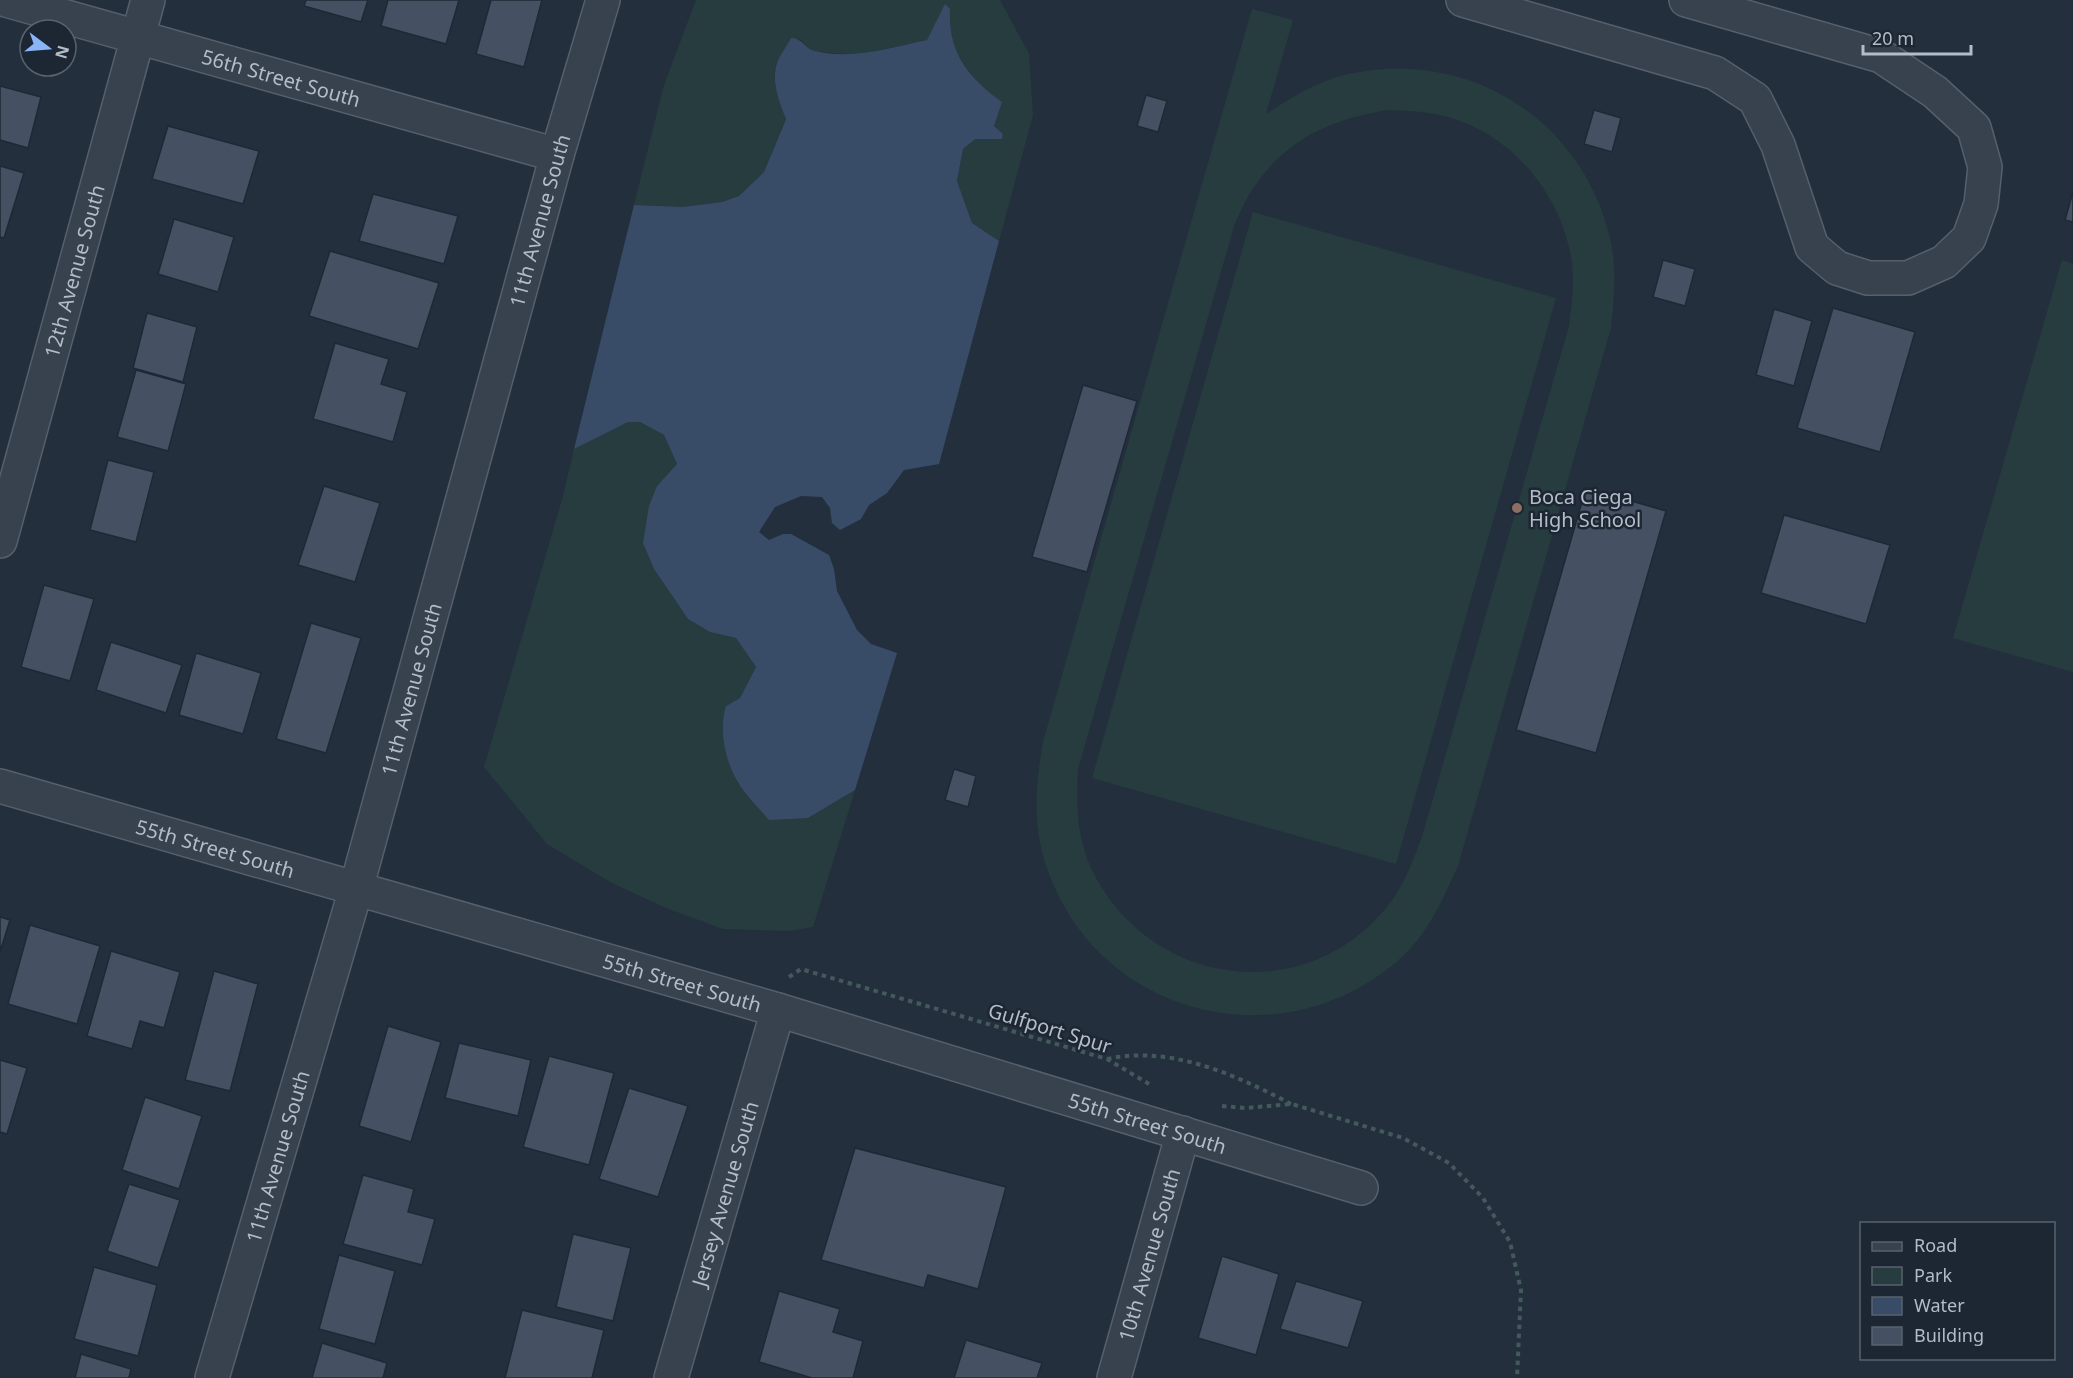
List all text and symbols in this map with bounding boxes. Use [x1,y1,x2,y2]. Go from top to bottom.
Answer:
north arrow [18,18,78,78]
scale bar [1863,18,1971,56]
text: 20 m [1872,26,1914,50]
street label: 56th Street South [199,42,364,113]
text: N [50,43,75,61]
street label: 11th Avenue South [503,131,576,310]
street label: 12th Avenue South [37,181,110,360]
place label: Boca Ciega High School [1529,483,1641,533]
marker: Boca Ciega High School [1510,501,1524,515]
street label: 11th Avenue South [374,600,447,779]
street label: 55th Street South [133,812,298,884]
street label: 55th Street South [600,947,765,1018]
street label: Gulfport Spur [985,996,1115,1060]
street label: 11th Avenue South [239,1067,315,1246]
street label: 55th Street South [1065,1086,1230,1160]
street label: Jersey Avenue South [684,1098,764,1291]
street label: 10th Avenue South [1112,1165,1186,1344]
legend [1860,1222,2055,1360]
text: Road [1914,1233,1957,1257]
text: Park [1914,1263,1952,1287]
text: Water [1914,1293,1965,1317]
text: Building [1914,1323,1984,1347]

